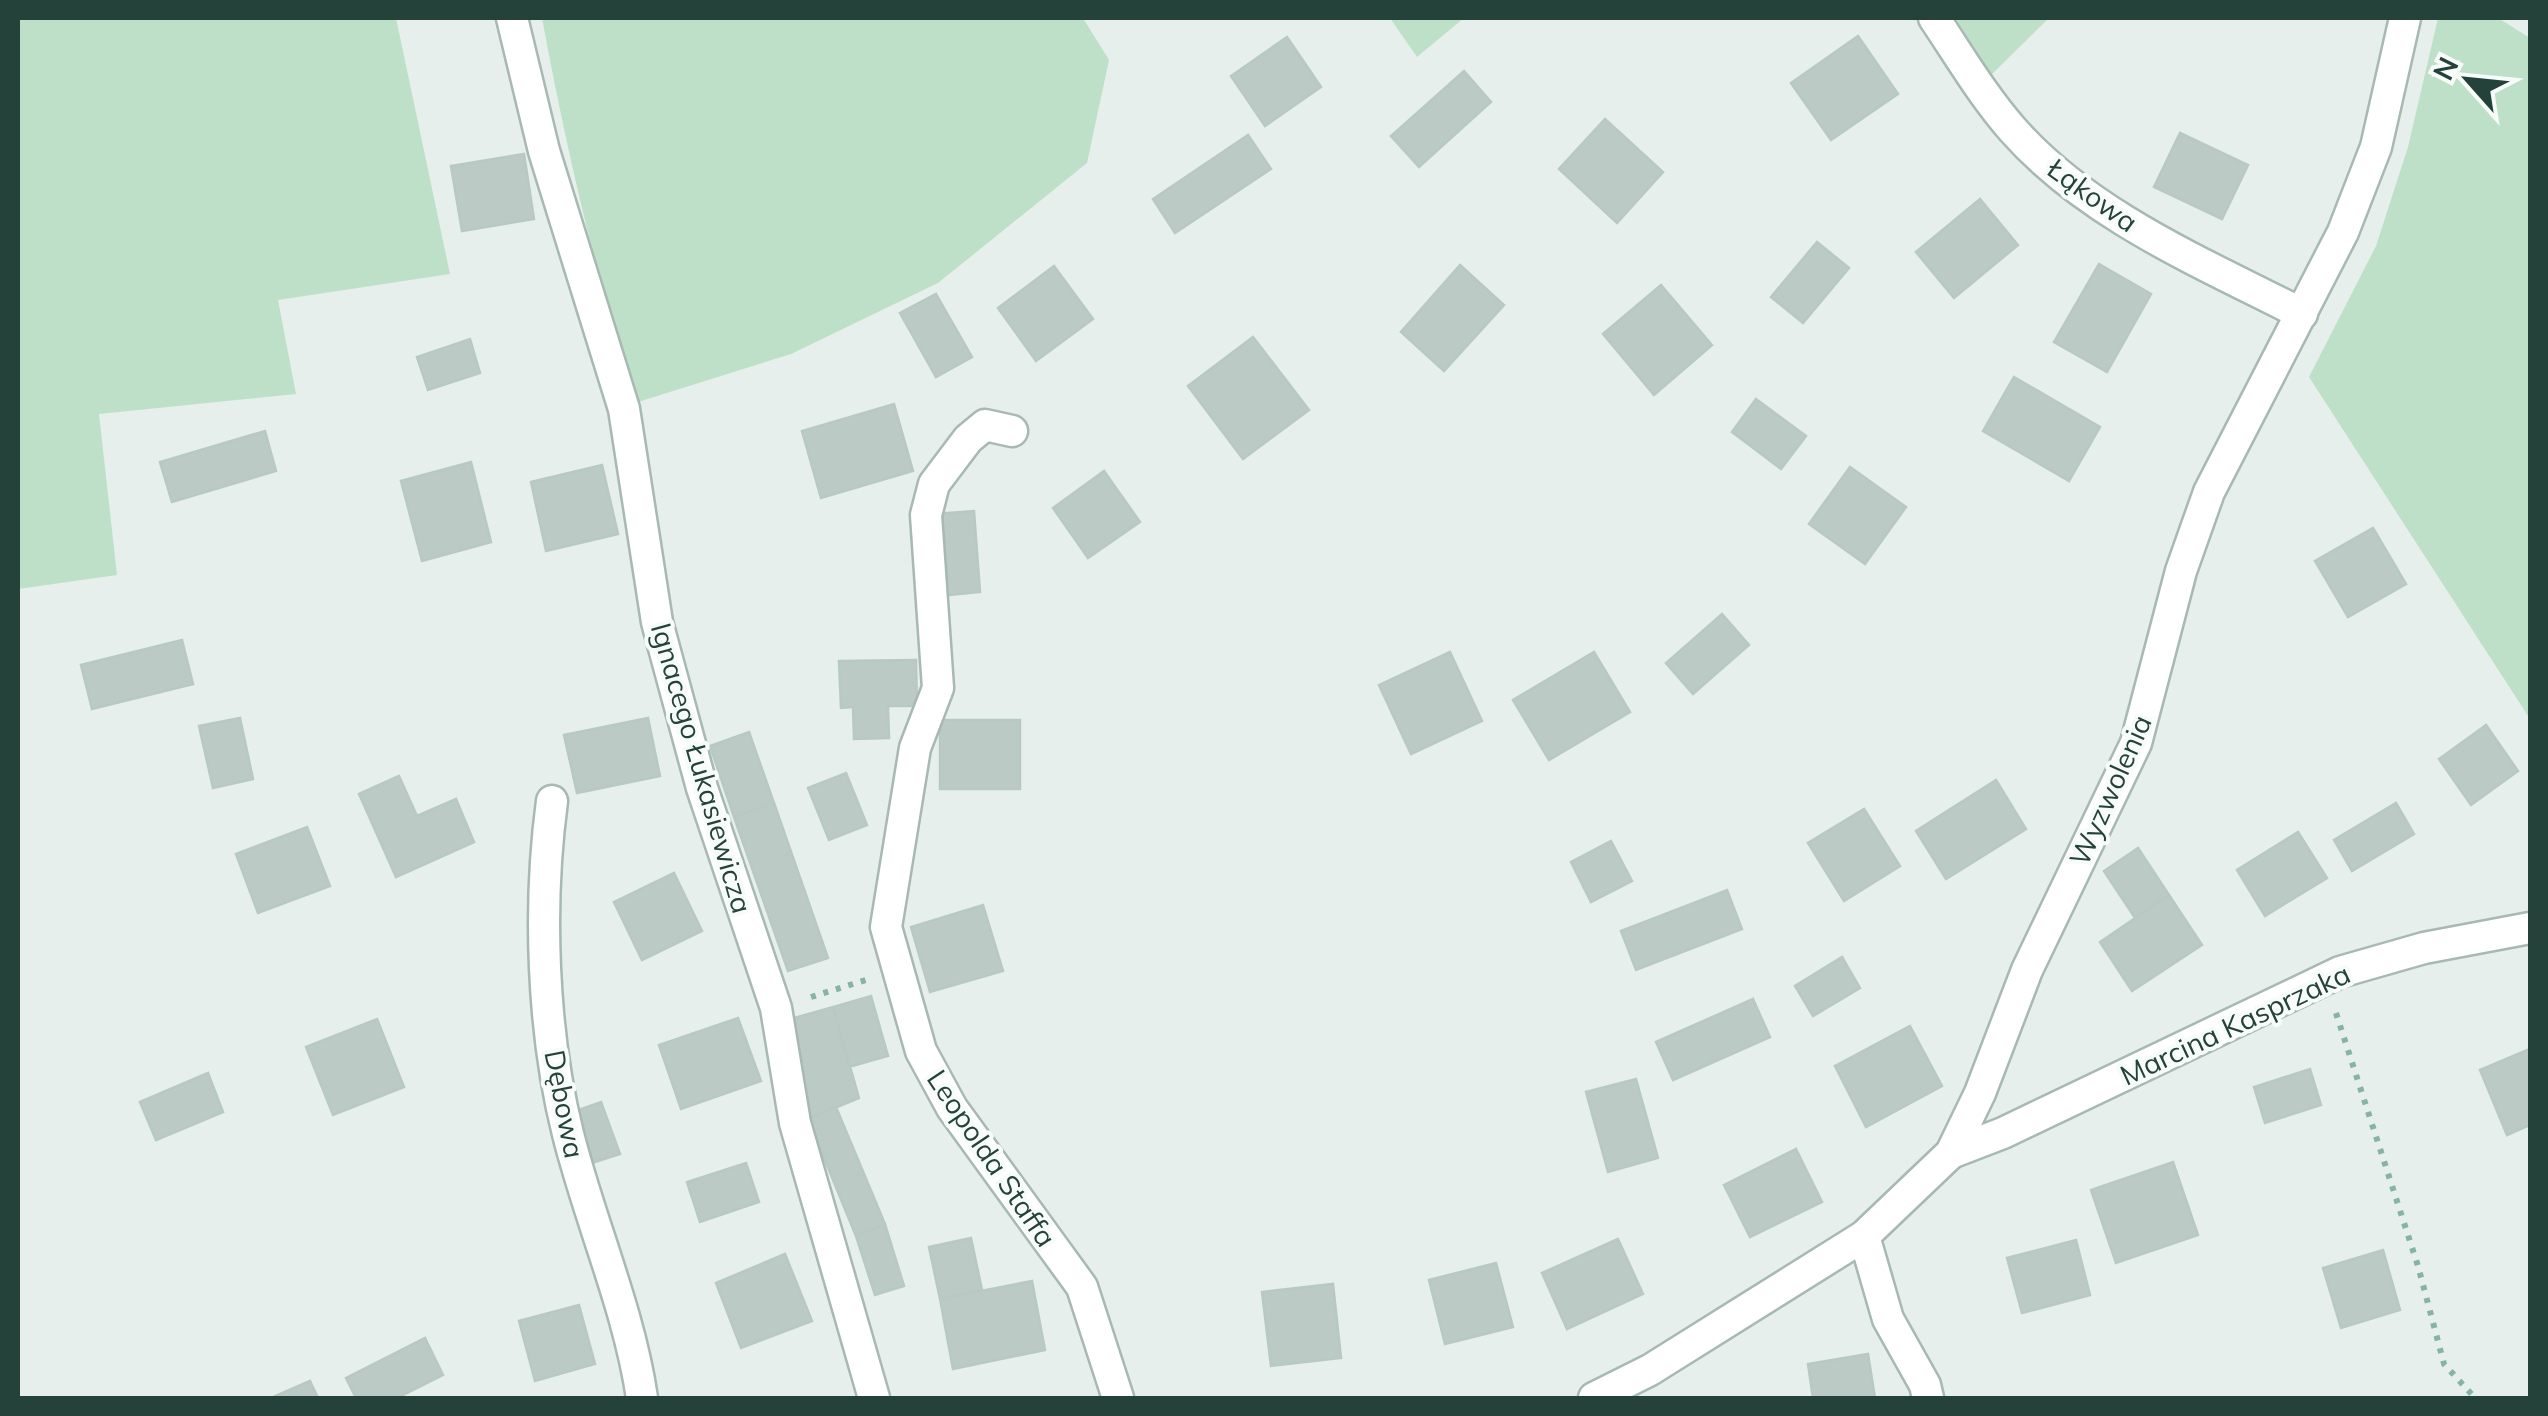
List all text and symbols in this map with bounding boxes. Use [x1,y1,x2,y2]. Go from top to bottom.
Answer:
north arrow [2418,30,2518,130]
text: N [2425,51,2466,86]
street label: Łąkowa [2040,150,2145,239]
street label: Ignacego Łukasiewicza [644,619,760,917]
street label: Wyzwolenia [2061,709,2159,871]
street label: Marcina Kasprzaka [2115,955,2355,1093]
street label: Dębowa [537,1047,593,1161]
street label: Leopolda Staffa [920,1063,1064,1253]

